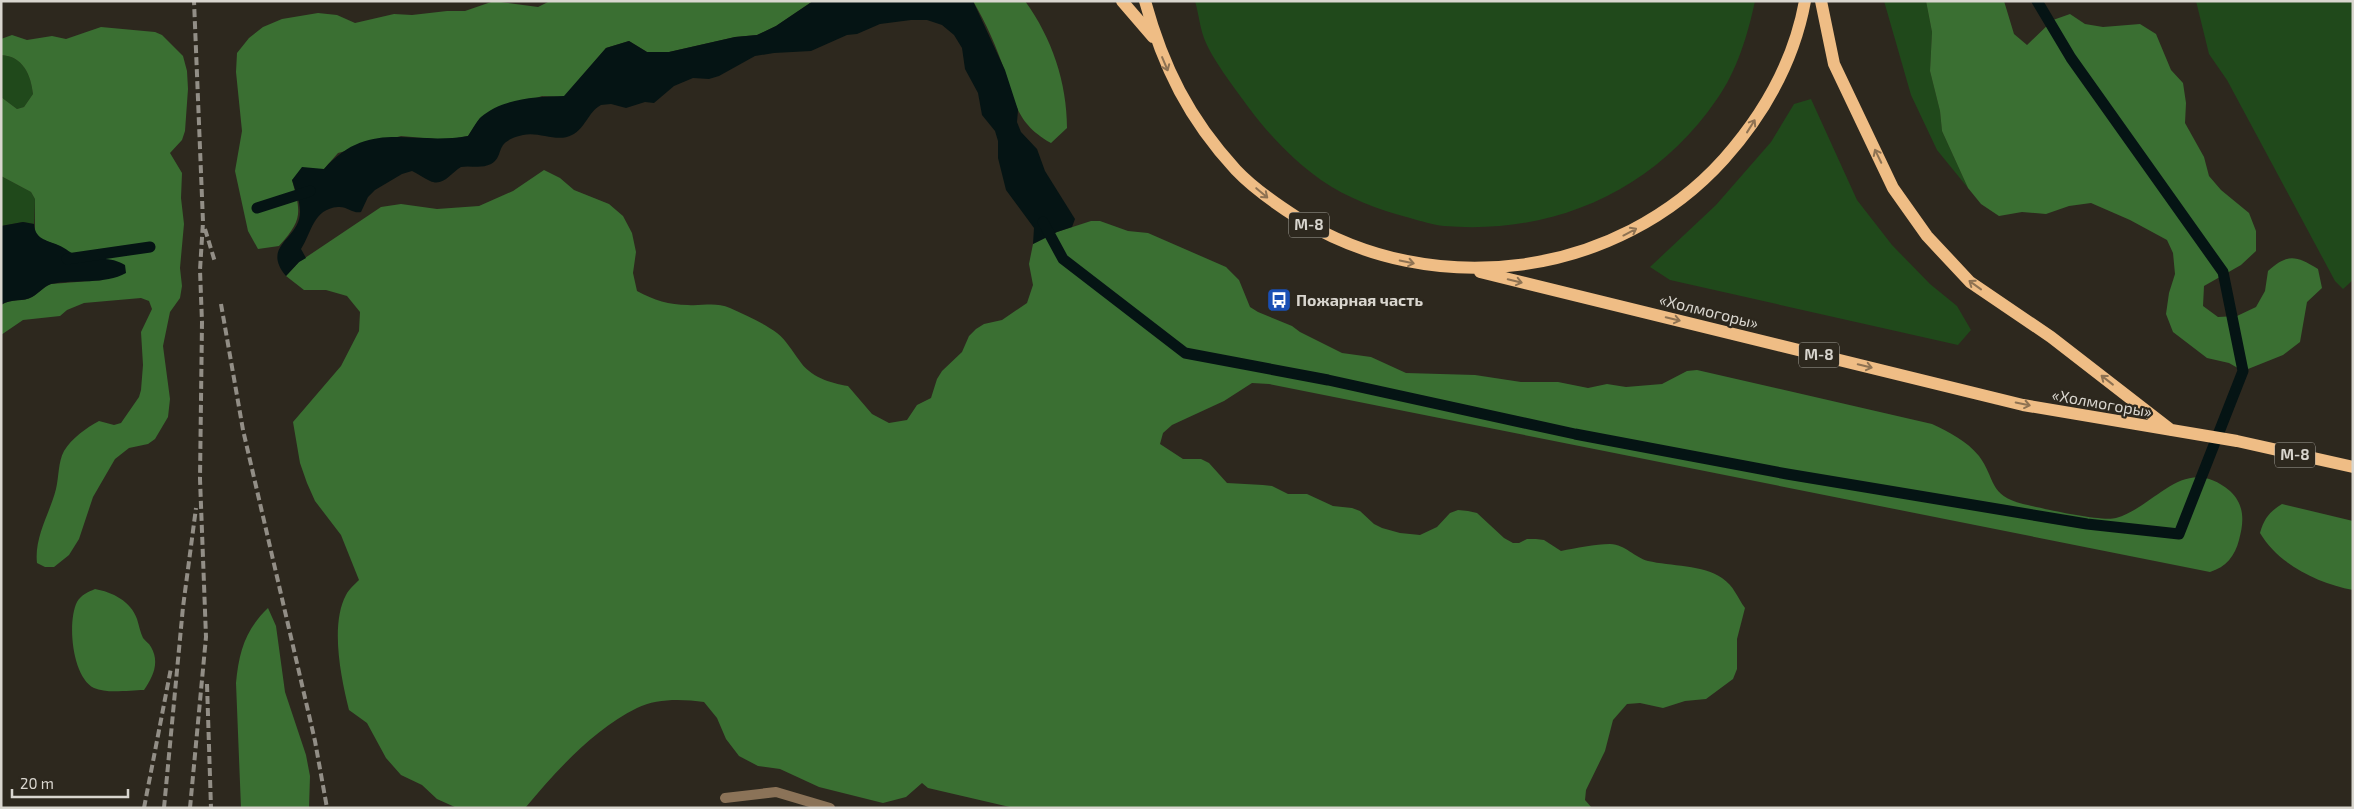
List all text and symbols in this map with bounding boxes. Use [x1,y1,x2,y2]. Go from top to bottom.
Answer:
one-way arrow [1161,56,1171,71]
one-way arrow [1746,120,1756,134]
one-way arrow [1873,149,1882,164]
one-way arrow [1255,187,1268,198]
road number: М-8 [1289,212,1329,238]
one-way arrow [1622,227,1637,237]
one-way arrow [1399,257,1415,267]
one-way arrow [1506,277,1522,286]
one-way arrow [1968,280,1982,290]
bus stop icon: Пожарная часть [1266,287,1292,313]
street label: «Холмогоры» [1658,289,1761,332]
place label: Пожарная часть [1296,290,1423,309]
one-way arrow [1664,315,1680,324]
road number: М-8 [1799,342,1839,368]
one-way arrow [1856,362,1872,371]
one-way arrow [2100,375,2113,386]
street label: «Холмогоры» [2050,384,2154,421]
one-way arrow [2014,400,2030,409]
road number: М-8 [2275,442,2315,468]
scale bar [12,766,129,798]
text: 20 m [20,774,54,792]

